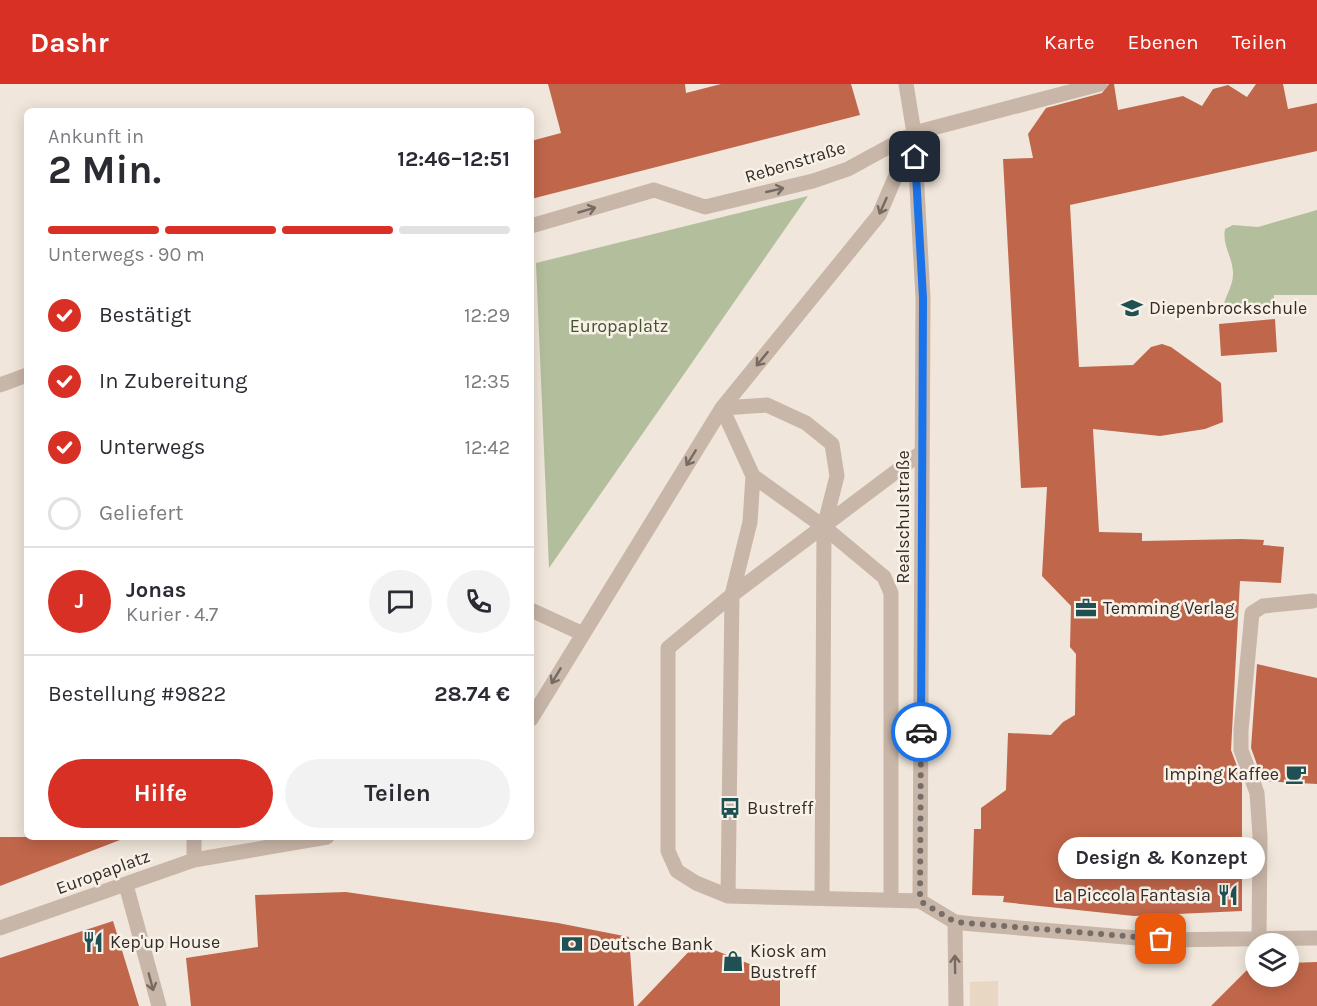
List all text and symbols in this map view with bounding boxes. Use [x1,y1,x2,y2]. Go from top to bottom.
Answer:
text: Dashr [30,26,109,59]
text: Karte [1044,30,1095,54]
text: Ebenen [1128,30,1199,54]
text: Teilen [1232,30,1287,54]
text: Ankunft in [48,125,144,148]
pin [889,131,940,182]
street label: Rebenstraße [742,136,848,188]
icon: home [898,140,931,173]
text: 12:46–12:51 [397,146,510,172]
text: 2 Min. [48,147,161,193]
one-way arrow [765,184,784,196]
one-way arrow [876,197,888,215]
one-way arrow [577,204,596,215]
text: Unterwegs · 90 m [48,243,205,266]
school or university icon: Diepenbrockschule [1120,296,1144,320]
place label: Diepenbrockschule [1149,297,1307,319]
icon: check [48,299,81,332]
text: Bestätigt [99,302,191,328]
text: 12:29 [464,304,510,327]
park label: Europaplatz [570,315,668,337]
one-way arrow [755,351,768,367]
icon: check [48,365,81,398]
text: In Zubereitung [99,368,247,394]
text: 12:35 [464,370,510,393]
icon: check [48,431,81,464]
text: Unterwegs [99,434,205,460]
text: 12:42 [464,436,510,459]
one-way arrow [684,449,696,466]
street label: Realschulstraße [892,450,914,584]
text: Geliefert [99,500,184,526]
button: chat [369,570,432,633]
button: phone [447,570,510,633]
text: Jonas [126,577,186,603]
text: J [75,588,84,614]
office icon: Temming Verlag [1074,596,1098,620]
place label: Temming Verlag [1103,597,1235,619]
text: Kurier · 4.7 [126,603,218,626]
one-way arrow [550,667,562,684]
text: Bestellung #9822 [48,681,226,707]
text: 28.74 € [434,681,510,707]
courier [891,702,951,762]
icon: car [905,716,938,749]
button: Hilfe [48,759,273,828]
button: Teilen [285,759,510,828]
cafe icon: Imping Kaffee [1284,762,1308,786]
place label: Imping Kaffee [1164,763,1279,785]
bus stop icon: Bustreff [718,796,742,820]
place label: Bustreff [747,797,814,819]
callout: Design & Konzept [1058,837,1264,879]
street label: Europaplatz [53,845,153,899]
text: Design & Konzept [1075,846,1248,869]
restaurant icon: La Piccola Fantasia [1216,883,1240,907]
place label: La Piccola Fantasia [1054,884,1211,906]
pin [1135,913,1186,964]
icon: bag [1144,922,1177,955]
restaurant icon: Kep'up House [81,930,105,954]
place label: Kep'up House [110,931,220,953]
bank icon: Deutsche Bank [560,932,584,956]
place label: Deutsche Bank [589,933,713,955]
map controls [1245,933,1299,987]
button: layers [1245,933,1299,987]
place label: Kiosk am Bustreff [750,940,827,983]
shop icon: Kiosk am Bustreff [721,949,745,973]
one-way arrow [950,954,961,974]
one-way arrow [146,972,158,991]

